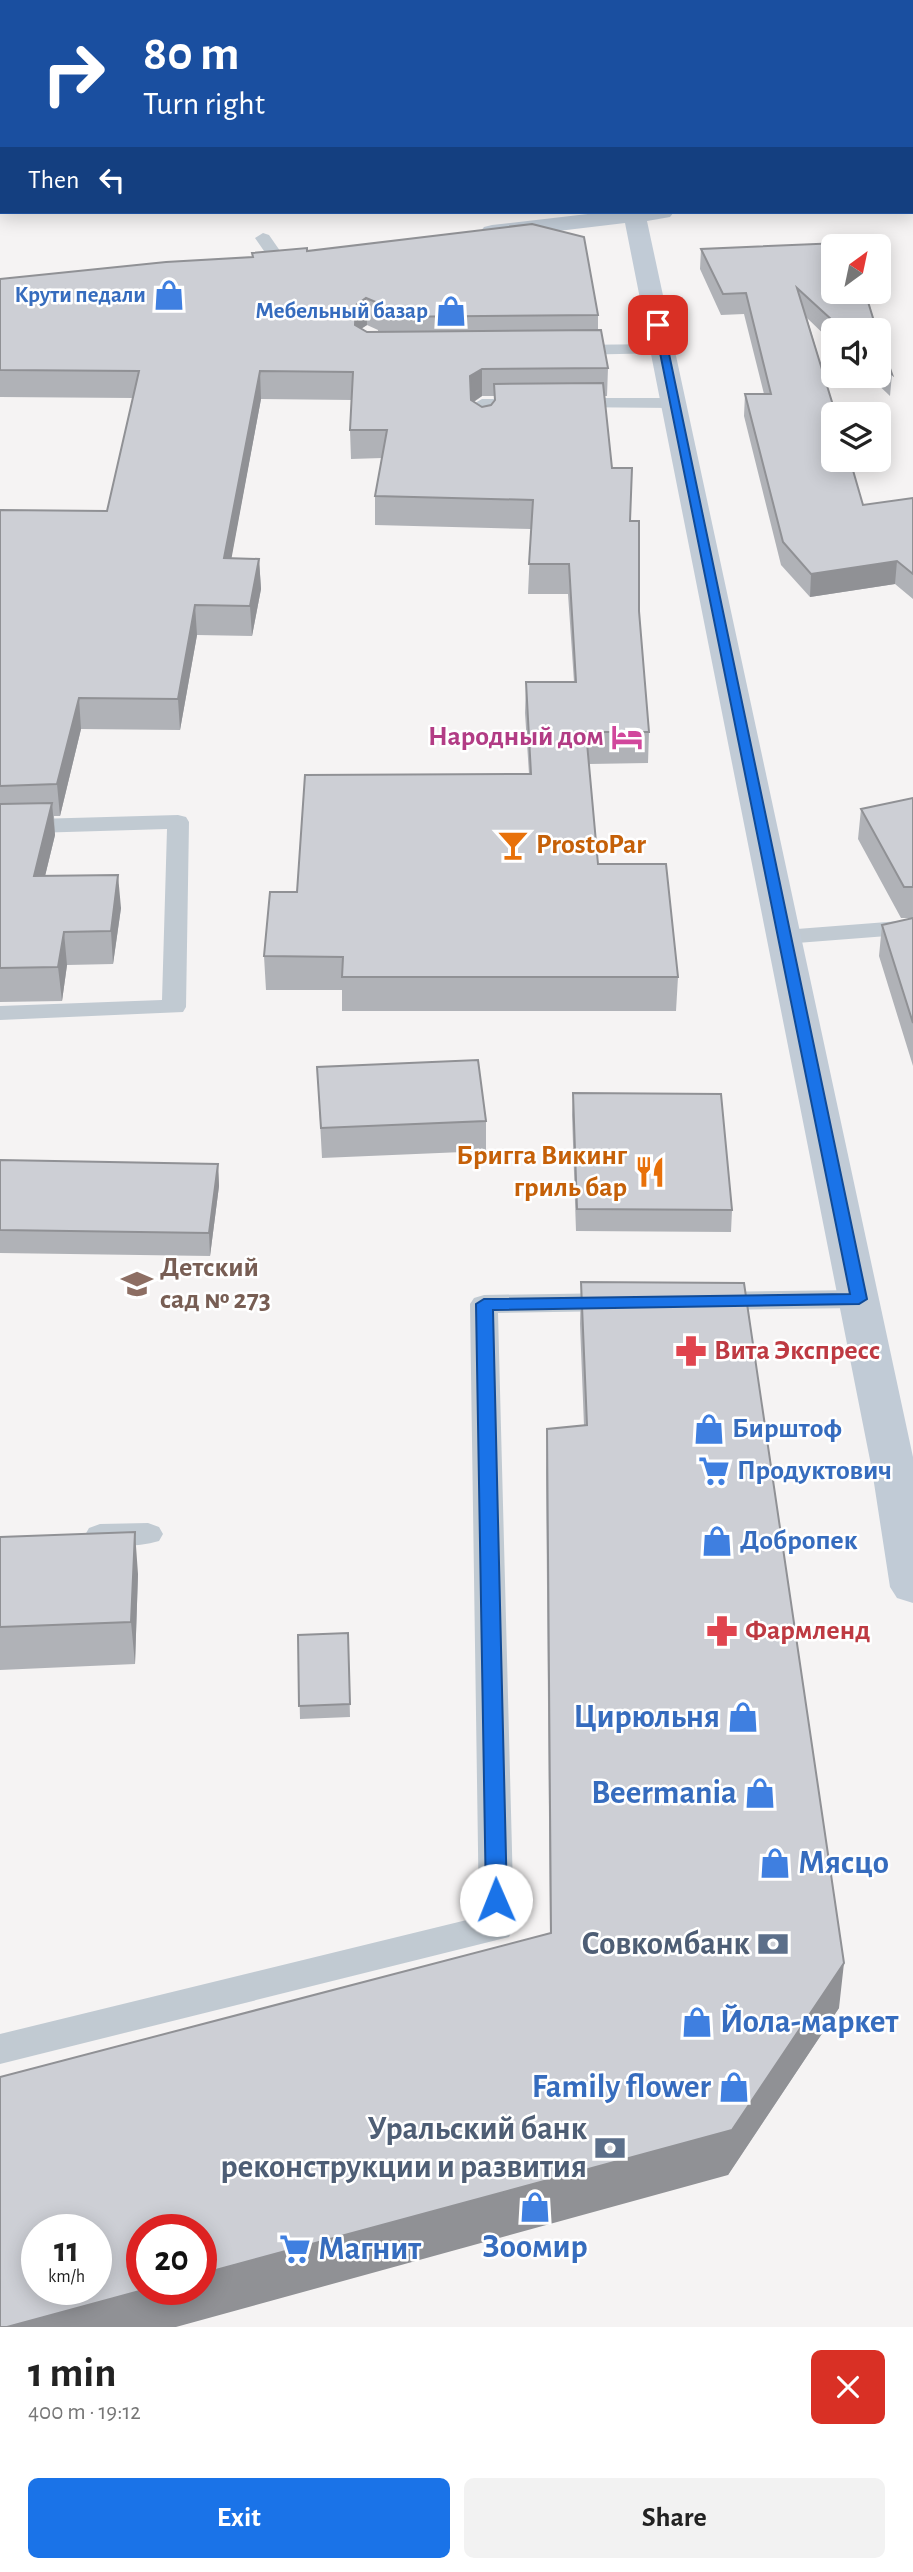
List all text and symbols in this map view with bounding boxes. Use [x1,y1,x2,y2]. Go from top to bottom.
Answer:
icon: right [28,28,119,119]
text: 80 m [143,30,240,79]
text: Turn right [143,88,265,120]
icon: left [93,161,131,199]
text: Then [28,167,79,193]
north arrow [821,234,891,304]
map controls [821,234,891,472]
shop icon: Крути педали [152,278,186,312]
place label: Крути педали [14,284,146,307]
shop icon: Мебельный базар [434,294,468,328]
pin [628,295,688,355]
place label: Мебельный базар [255,300,428,323]
icon: arrive [639,306,677,344]
button: sound [821,318,891,388]
button: layers [821,402,891,472]
hotel icon: Народный дом [610,720,644,754]
place label: Народный дом [428,723,604,751]
bar icon: ProstoPar [496,828,530,862]
place label: ProstoPar [536,831,646,859]
place label: Бригга Викинг гриль бар [456,1142,628,1202]
restaurant icon: Бригга Викинг гриль бар [633,1155,667,1189]
place label: Детский сад № 273 [160,1254,271,1314]
school or university icon: Детский сад № 273 [120,1267,154,1301]
pharmacy icon: Вита Экспресс [674,1334,708,1368]
place label: Вита Экспресс [714,1337,880,1365]
shop icon: Бирштоф [692,1412,726,1446]
place label: Бирштоф [732,1415,842,1443]
supermarket icon: Продуктович [697,1454,731,1488]
place label: Продуктович [737,1457,892,1485]
shop icon: Добропек [700,1524,734,1558]
place label: Добропек [740,1527,858,1555]
pharmacy icon: Фармленд [705,1614,739,1648]
place label: Фармленд [745,1617,871,1645]
shop icon: Цирюльня [726,1700,760,1734]
place label: Цирюльня [574,1701,720,1734]
shop icon: Beermania [743,1776,777,1810]
place label: Beermania [591,1777,737,1810]
shop icon: Мясцо [758,1846,792,1880]
place label: Мясцо [798,1847,889,1880]
position arrow [459,1863,533,1937]
bank icon: Совкомбанк [756,1927,790,1961]
place label: Совкомбанк [581,1928,751,1961]
place label: Йола-маркет [720,2004,899,2039]
shop icon: Йола-маркет [680,2005,714,2039]
shop icon: Family flower [717,2070,751,2104]
place label: Family flower [532,2071,712,2104]
place label: Уральский банк реконструкции и развития [221,2113,588,2184]
bank icon: Уральский банк реконструкции и развития [593,2131,627,2165]
shop icon: Зоомир [518,2190,552,2224]
speed limit sign: 20 [126,2214,217,2305]
place label: Зоомир [482,2231,588,2264]
supermarket icon: Магнит [278,2232,312,2266]
text: 11 [54,2233,79,2268]
place label: Магнит [318,2233,421,2266]
text: km/h [48,2268,85,2286]
button: close [811,2350,885,2424]
text: 1 min [28,2352,117,2394]
text: 400 m · 19:12 [28,2401,141,2424]
button: Exit [28,2478,450,2558]
button: Share [464,2478,885,2558]

